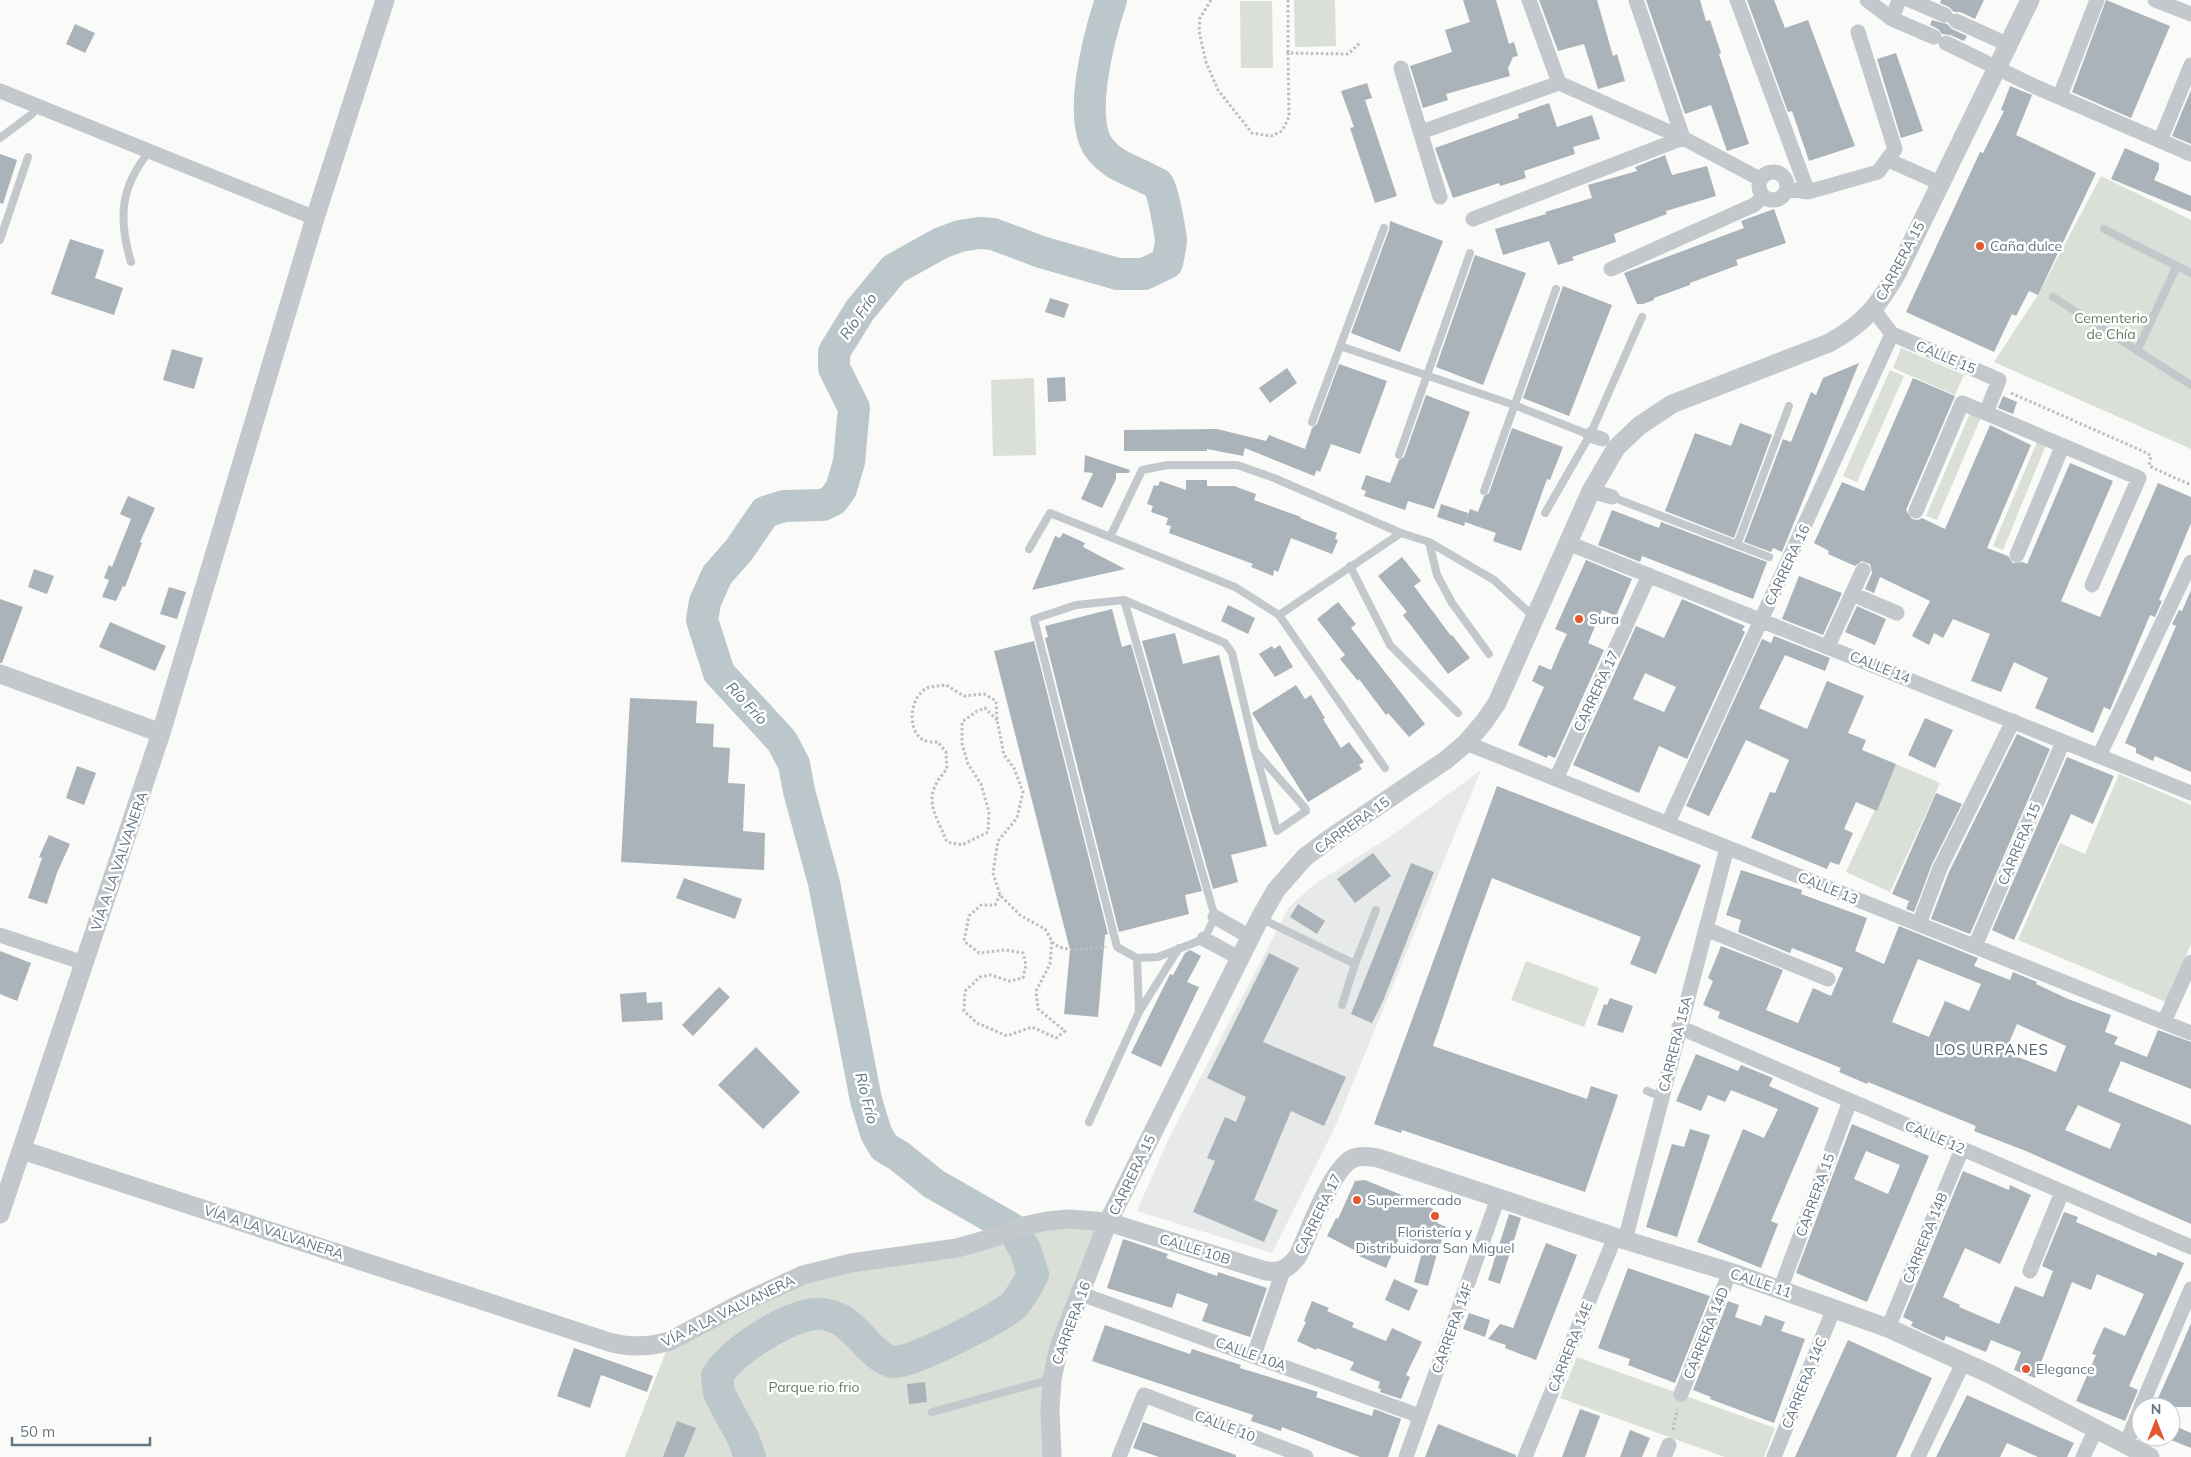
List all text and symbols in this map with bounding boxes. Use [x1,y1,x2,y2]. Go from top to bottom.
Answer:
street label: CARRERA 15 [1872,218,1928,304]
place label: Caña dulce [1990,237,2062,255]
marker: Caña dulce [1974,240,1986,252]
water label: Río Frío [835,289,881,343]
park label: Cementerio de Chía [2074,309,2148,343]
street label: CALLE 15 [1913,336,1979,378]
street label: CARRERA 16 [1760,522,1814,608]
place label: Sura [1589,610,1619,628]
marker: Sura [1573,613,1585,625]
street label: CALLE 14 [1847,647,1913,687]
street label: CARRERA 17 [1569,648,1623,734]
water label: Río Frío [722,677,772,729]
street label: VÍA A LA VALVANERA [87,788,151,933]
street label: CARRERA 15 [1311,793,1393,857]
street label: CARRERA 15 [1994,800,2044,888]
street label: CALLE 13 [1795,868,1861,908]
street label: CARRERA 15A [1654,994,1696,1094]
district label: LOS URPANES [1935,1040,2049,1059]
water label: Río Frío [851,1070,883,1126]
street label: CALLE 12 [1902,1116,1968,1158]
street label: CARRERA 15 [1105,1132,1159,1218]
street label: CARRERA 15 [1792,1151,1838,1239]
street label: CARRERA 17 [1291,1171,1345,1257]
street label: CARRERA 14B [1898,1190,1952,1286]
place label: Supermercado [1367,1191,1461,1209]
marker: Supermercado [1351,1194,1363,1206]
street label: VÍA A LA VALVANERA [202,1201,347,1263]
marker: Floristería y Distribuidora San Miguel [1429,1210,1441,1222]
place label: Floristería y Distribuidora San Miguel [1355,1223,1515,1257]
street label: CALLE 10B [1157,1230,1233,1268]
street label: CALLE 11 [1728,1264,1794,1302]
street label: VÍA A LA VALVANERA [658,1271,798,1351]
street label: CARRERA 16 [1048,1279,1094,1367]
street label: CARRERA 14F [1427,1280,1477,1376]
street label: CARRERA 14D [1679,1284,1733,1382]
street label: CARRERA 14E [1544,1299,1596,1395]
street label: CALLE 10A [1213,1333,1289,1375]
street label: CARRERA 14C [1777,1335,1831,1431]
place label: Elegance [2036,1360,2095,1378]
marker: Elegance [2020,1363,2032,1375]
park label: Parque rio frio [768,1378,860,1396]
north arrow [2131,1397,2181,1447]
text: N [2151,1400,2161,1418]
street label: CALLE 10 [1192,1406,1258,1446]
scale bar [12,1414,150,1446]
text: 50 m [20,1422,55,1441]

